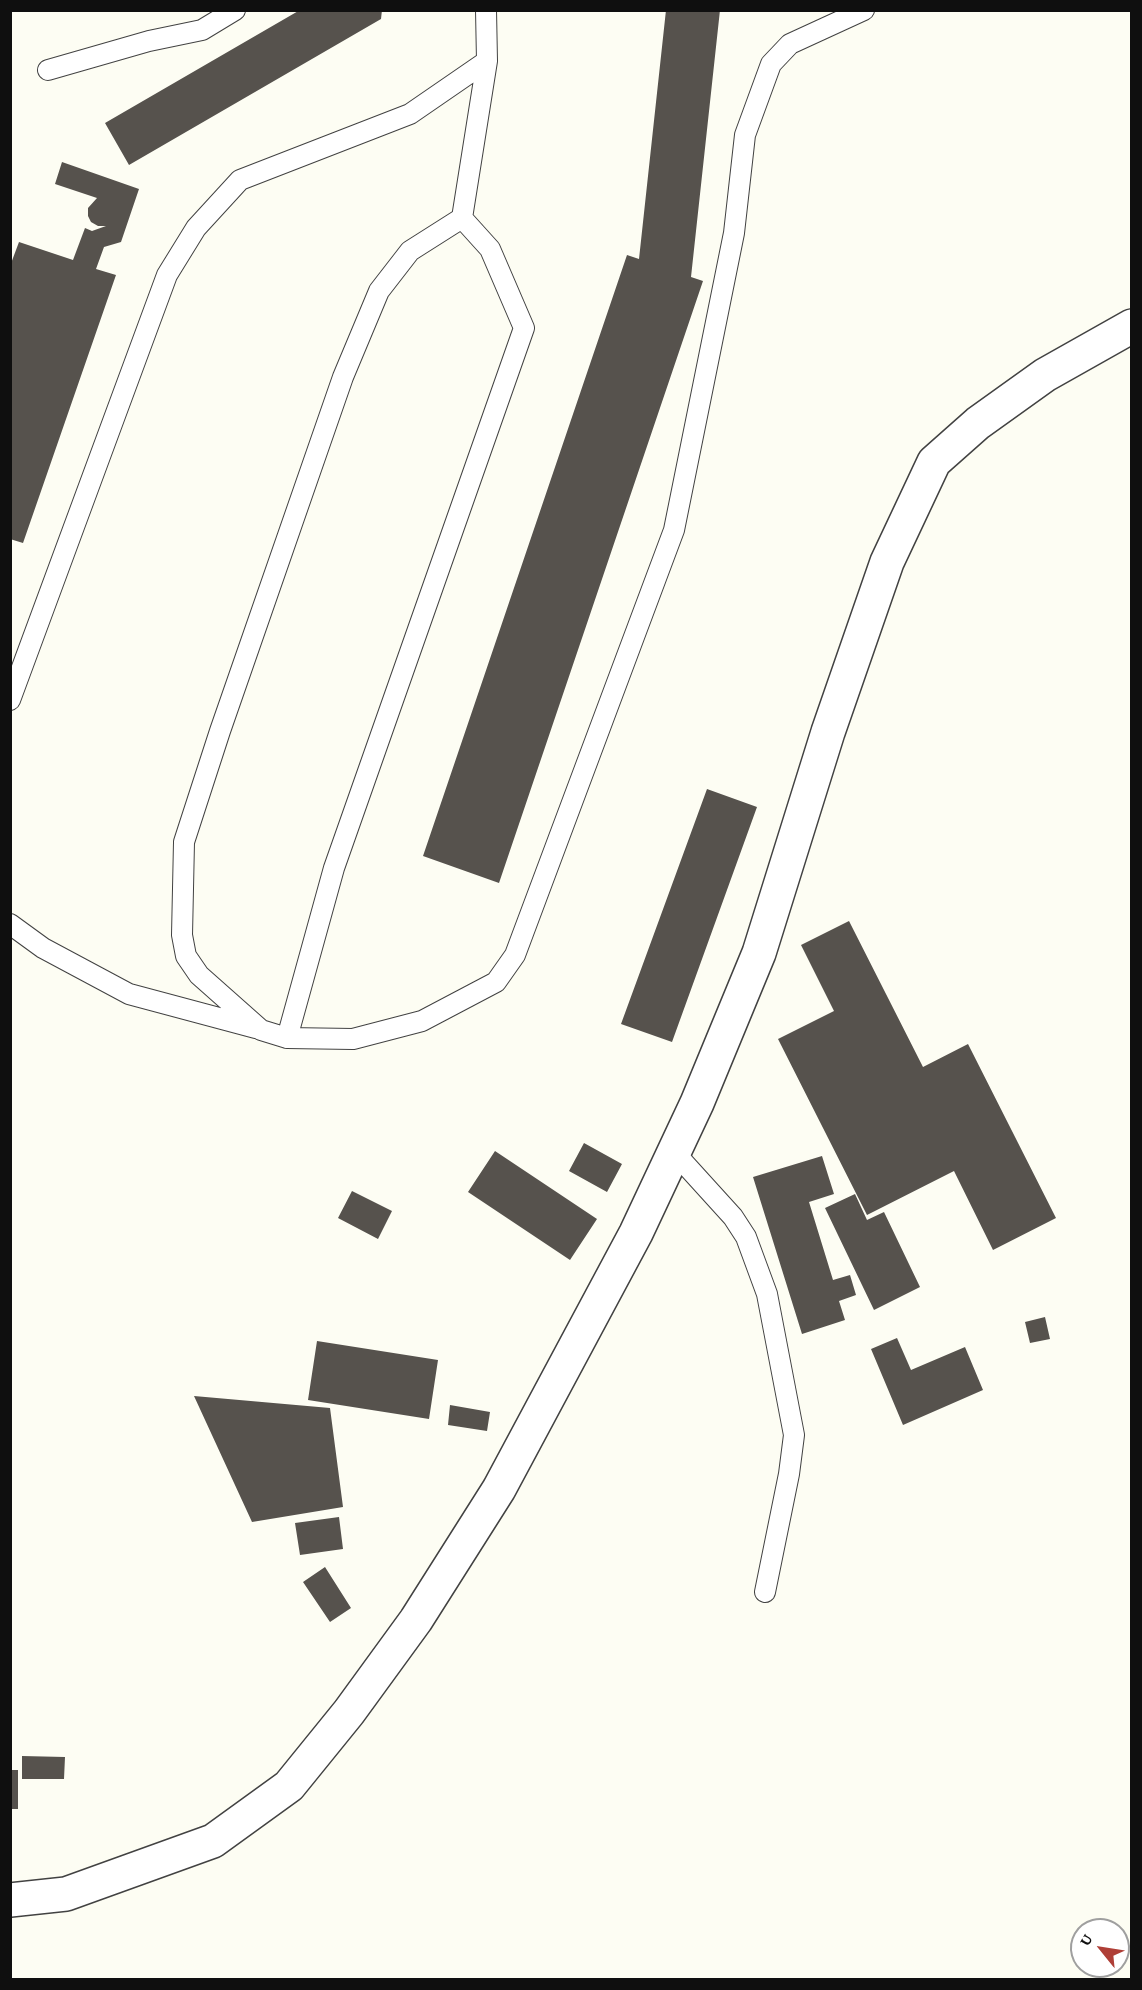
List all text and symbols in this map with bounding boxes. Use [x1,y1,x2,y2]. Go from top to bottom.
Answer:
north arrow [1070,1918,1130,1978]
text: U [1076,1931,1096,1949]

